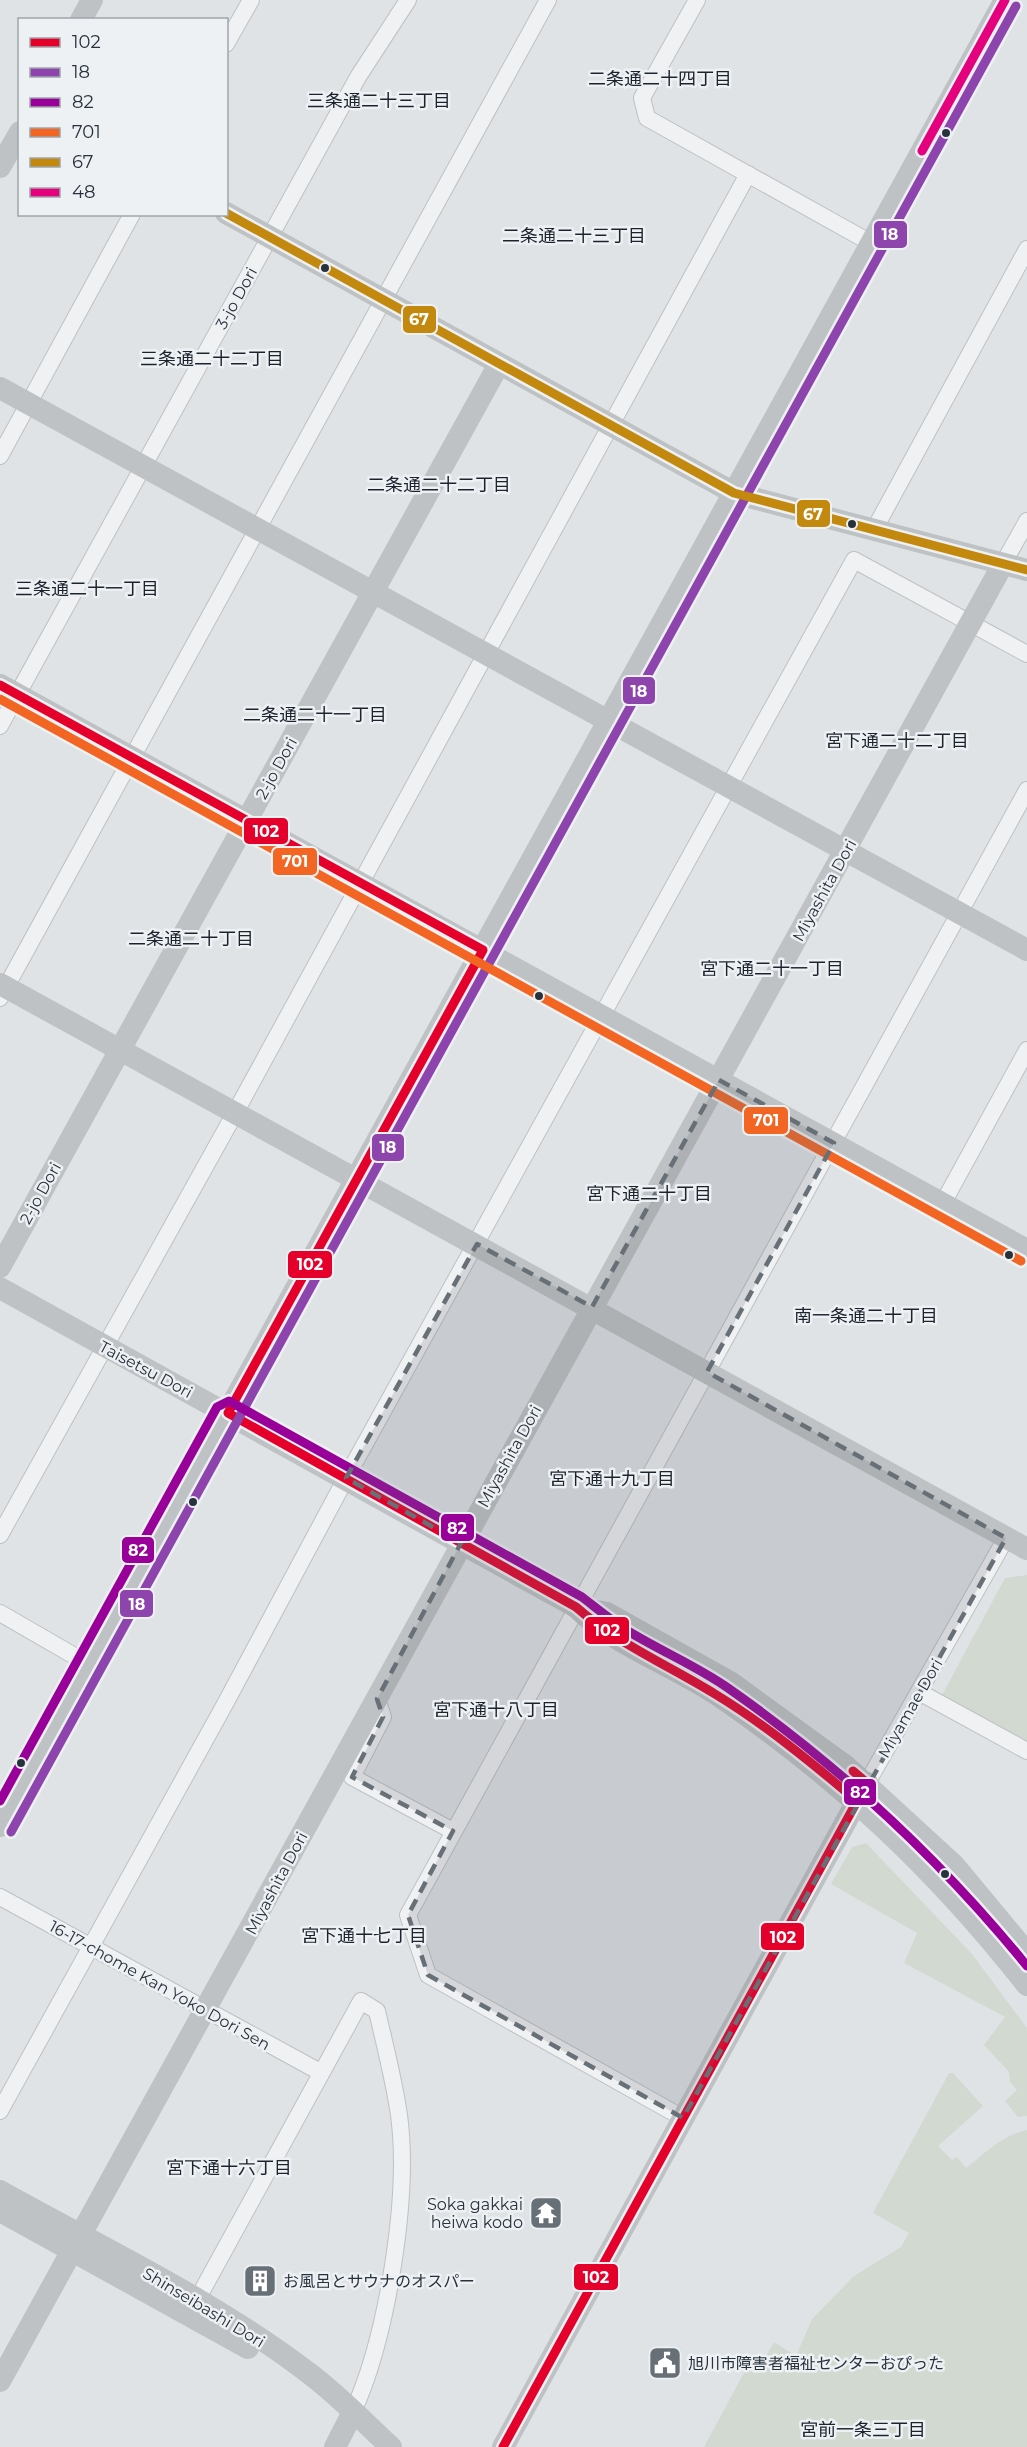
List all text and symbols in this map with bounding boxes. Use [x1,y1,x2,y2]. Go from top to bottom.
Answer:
legend [18,18,228,216]
text: 102 [72,31,101,53]
text: 18 [72,61,90,83]
district label: 二条通二十四丁目 [588,68,732,90]
district label: 三条通二十三丁目 [307,90,451,112]
text: 82 [72,91,94,113]
text: 701 [72,121,101,143]
unlabelled marker [940,127,952,139]
text: 67 [72,151,93,173]
text: 48 [72,181,96,203]
line badge: 18 [873,220,908,249]
district label: 二条通二十三丁目 [502,225,646,247]
text: 18 [882,225,898,244]
unlabelled marker [319,262,331,274]
street label: 3-jo Dori [212,264,261,332]
line badge: 67 [402,305,437,334]
text: 67 [409,310,429,329]
district label: 三条通二十二丁目 [140,348,284,370]
district label: 二条通二十二丁目 [367,474,511,496]
line badge: 67 [796,499,831,528]
text: 67 [803,505,823,524]
unlabelled marker [846,518,858,530]
district label: 三条通二十一丁目 [15,578,159,600]
line badge: 18 [622,676,656,705]
text: 18 [631,682,647,701]
district label: 二条通二十一丁目 [243,704,387,726]
district label: 宮下通二十二丁目 [825,730,969,752]
street label: 2-jo Dori [252,734,301,802]
line badge: 102 [243,817,289,845]
text: 102 [253,822,279,841]
street label: Miyashita Dori [789,836,860,945]
line badge: 701 [272,847,318,876]
text: 701 [282,852,308,871]
district label: 二条通二十丁目 [128,928,254,950]
district label: 宮下通二十一丁目 [700,958,844,980]
unlabelled marker [533,990,545,1002]
line badge: 701 [743,1106,789,1135]
text: 701 [753,1111,779,1130]
line badge: 18 [371,1133,405,1162]
text: 18 [380,1138,396,1157]
street label: 2-jo Dori [16,1159,65,1227]
district label: 宮下通二十丁目 [586,1183,712,1205]
unlabelled marker [1003,1249,1015,1261]
line badge: 102 [287,1250,333,1279]
text: 102 [297,1255,323,1274]
district label: 南一条通二十丁目 [794,1305,938,1327]
street label: Taisetsu Dori [96,1337,196,1402]
street label: Miyashita Dori [474,1402,545,1511]
district label: 宮下通十九丁目 [549,1468,675,1490]
unlabelled marker [187,1496,199,1508]
line badge: 82 [440,1513,475,1542]
text: 82 [447,1519,467,1538]
line badge: 82 [121,1536,155,1564]
text: 82 [128,1541,148,1560]
line badge: 18 [119,1589,154,1618]
text: 18 [129,1595,145,1614]
line badge: 102 [584,1616,630,1645]
text: 102 [594,1621,620,1640]
street label: Miyamae Dori [874,1655,947,1761]
district label: 宮下通十八丁目 [433,1699,559,1721]
unlabelled marker [15,1757,27,1769]
line badge: 82 [843,1778,877,1806]
text: 82 [850,1783,870,1802]
street label: Miyashita Dori [241,1829,312,1938]
unlabelled marker [939,1868,951,1880]
street label: 16-17-chome Kan Yoko Dori Sen [46,1917,273,2054]
line badge: 102 [760,1922,805,1951]
district label: 宮下通十七丁目 [301,1925,427,1947]
text: 102 [770,1928,796,1947]
district label: 宮下通十六丁目 [166,2157,292,2179]
place label: Soka gakkai heiwa kodo [427,2195,523,2232]
temple icon: Soka gakkai heiwa kodo [528,2195,564,2231]
building icon: お風呂とサウナのオスパー [242,2263,278,2299]
line badge: 102 [573,2263,619,2291]
street label: Shinseibashi Dori [139,2264,268,2351]
text: 102 [583,2268,609,2287]
place label: お風呂とサウナのオスパー [283,2272,475,2291]
public building icon: 旭川市障害者福祉センターおぴった [647,2345,683,2381]
place label: 旭川市障害者福祉センターおぴった [688,2354,944,2373]
district label: 宮前一条三丁目 [800,2419,926,2441]

